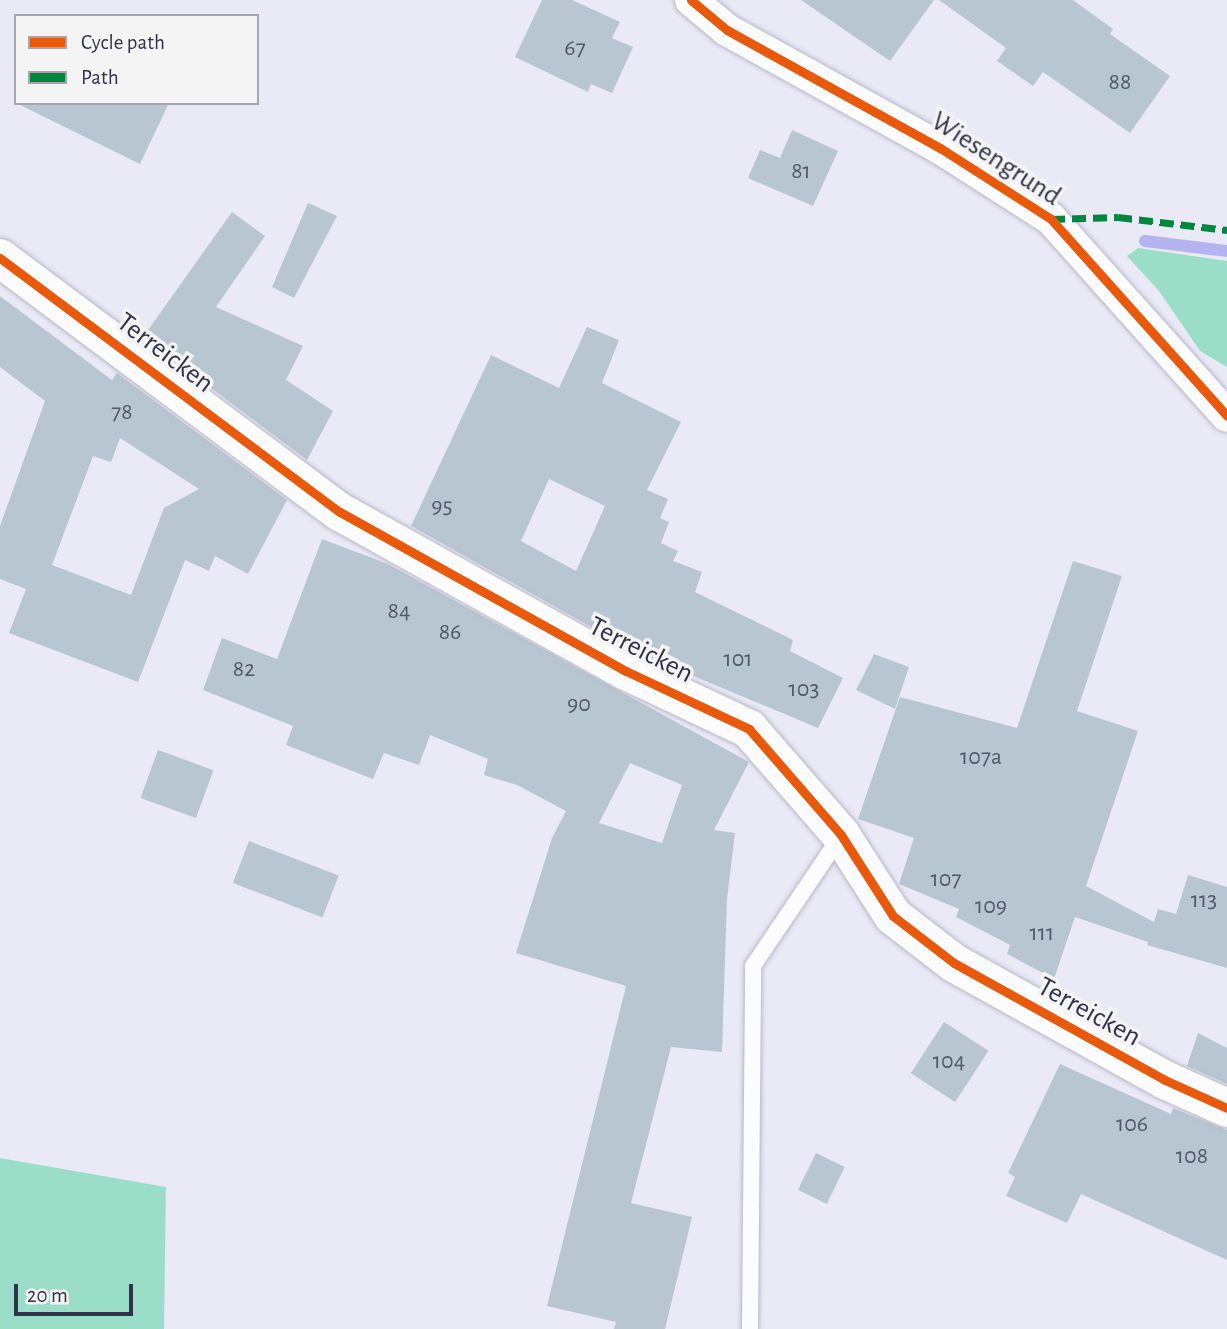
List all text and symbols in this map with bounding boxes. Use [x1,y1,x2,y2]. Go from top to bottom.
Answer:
legend [14,14,259,105]
text: Cycle path [81,32,165,53]
house number: 67 [564,35,586,63]
text: Path [81,67,119,88]
house number: 88 [1109,69,1131,97]
street label: Wiesengrund [925,105,1067,213]
house number: 81 [791,158,811,186]
street label: Terreicken [110,306,220,400]
house number: 78 [111,399,133,427]
house number: 95 [431,493,453,521]
house number: 84 [388,598,410,626]
street label: Terreicken [583,609,699,691]
house number: 86 [439,619,461,647]
house number: 101 [723,646,753,674]
house number: 82 [233,656,255,684]
house number: 103 [789,676,819,704]
house number: 90 [567,691,591,719]
house number: 107a [960,744,1002,772]
house number: 107 [931,866,961,894]
house number: 113 [1191,887,1217,915]
house number: 109 [975,893,1007,921]
house number: 111 [1030,920,1054,948]
street label: Terreicken [1031,970,1147,1054]
house number: 104 [933,1048,965,1076]
house number: 106 [1116,1111,1148,1139]
house number: 108 [1176,1143,1208,1171]
scale bar [18,1270,136,1314]
text: 20 m [27,1285,68,1306]

